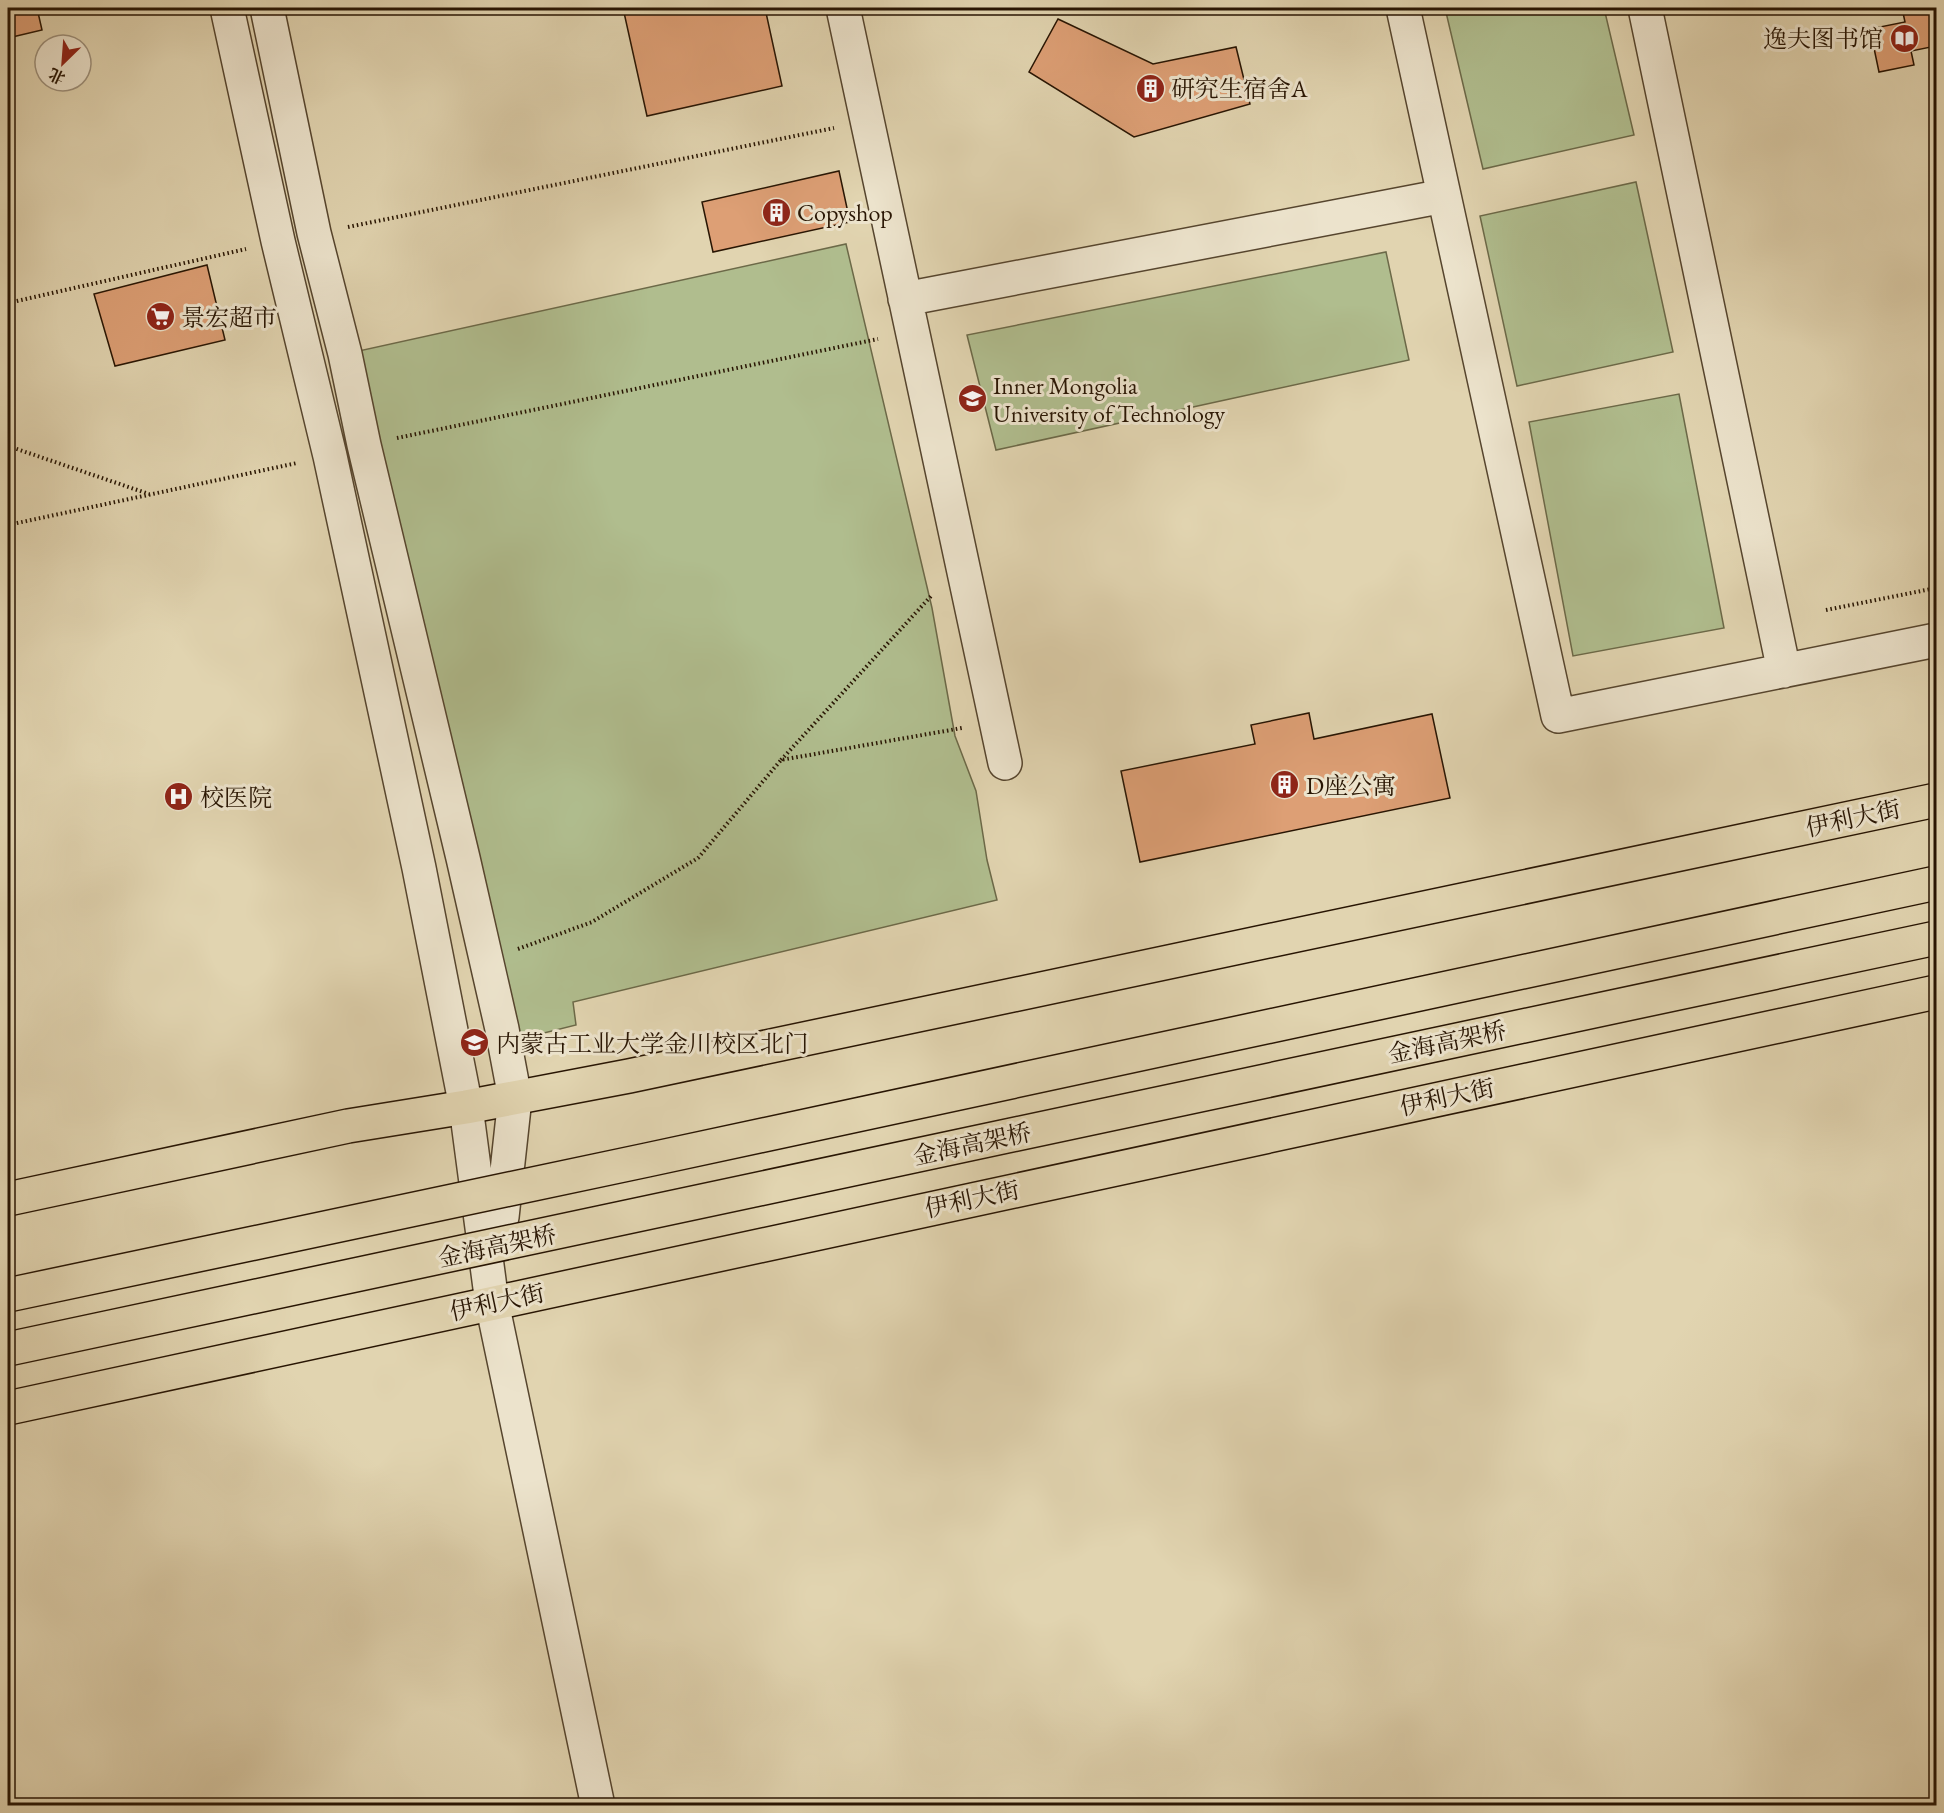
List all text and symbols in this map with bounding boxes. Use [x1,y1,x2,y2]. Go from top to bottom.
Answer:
library icon: 逸夫图书馆 [1888,22,1920,54]
place label: 逸夫图书馆 [1763,23,1883,54]
north arrow [33,33,93,93]
text: 北 [45,63,69,89]
building icon: 研究生宿舍A [1134,72,1166,104]
place label: 研究生宿舍A [1171,73,1308,104]
building icon: Copyshop [760,196,792,228]
place label: Copyshop [797,197,893,228]
supermarket icon: 景宏超市 [144,301,176,333]
place label: 景宏超市 [181,302,277,333]
place label: Inner Mongolia University of Technology [993,370,1225,429]
school or university icon: Inner Mongolia University of Technology [956,383,988,415]
building icon: D座公寓 [1269,769,1301,801]
place label: D座公寓 [1306,770,1396,801]
hospital icon: 校医院 [163,781,195,813]
place label: 校医院 [200,782,272,813]
street label: 伊利大街 [1803,793,1903,843]
street label: 金海高架桥 [1385,1014,1509,1070]
school or university icon: 内蒙古工业大学金川校区北门 [459,1027,491,1059]
place label: 内蒙古工业大学金川校区北门 [496,1028,808,1059]
street label: 伊利大街 [1397,1072,1497,1122]
street label: 金海高架桥 [910,1116,1034,1172]
street label: 伊利大街 [922,1174,1022,1224]
street label: 金海高架桥 [435,1218,559,1274]
street label: 伊利大街 [447,1277,547,1327]

